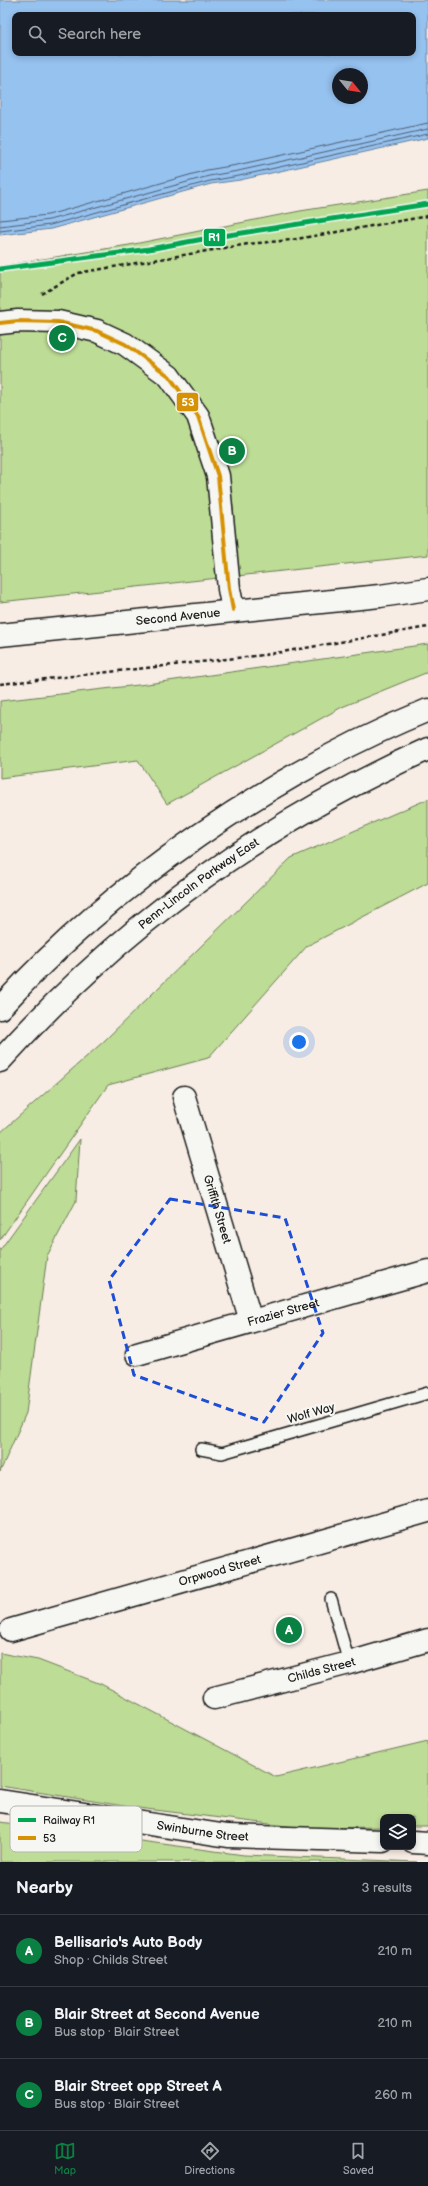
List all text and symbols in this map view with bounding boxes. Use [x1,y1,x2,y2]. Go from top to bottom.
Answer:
search box [12,12,416,56]
icon: search [26,23,48,45]
text: Search here [58,25,141,44]
north arrow [332,68,368,104]
line badge: R1 [203,228,226,247]
text: R1 [208,231,220,244]
pin: C [49,323,75,353]
line badge: 53 [176,392,199,412]
text: 53 [182,396,195,409]
pin: B [219,436,245,466]
street label: Second Avenue [135,605,221,629]
street label: Penn-Lincoln Parkway East [136,835,262,933]
your location [289,1032,309,1052]
street label: Griffith Street [200,1173,235,1246]
street label: Frazier Street [246,1295,321,1330]
street label: Wolf Way [286,1399,337,1427]
street label: Orpwood Street [177,1552,263,1590]
pin: A [276,1615,302,1645]
street label: Childs Street [286,1654,358,1687]
legend [10,1806,142,1852]
text: Railway R1 [43,1814,95,1827]
map controls [380,1814,416,1850]
button: layers [380,1814,416,1850]
street label: Swinburne Street [156,1818,249,1845]
text: 53 [43,1832,56,1845]
text: Nearby [16,1878,73,1898]
text: 3 results [361,1880,412,1896]
text: Bellisario's Auto Body [54,1933,202,1952]
text: A [25,1943,33,1959]
text: 210 m [378,1943,412,1959]
text: Shop · Childs Street [54,1952,168,1968]
text: Blair Street at Second Avenue [54,2005,260,2024]
text: B [24,2015,34,2031]
text: 210 m [378,2015,412,2031]
text: Bus stop · Blair Street [54,2024,179,2040]
text: Blair Street opp Street A [54,2077,222,2096]
text: C [24,2087,34,2103]
text: 260 m [374,2087,412,2103]
text: Bus stop · Blair Street [54,2096,179,2112]
tab: Map [54,2140,76,2177]
tab: Directions [184,2140,235,2177]
tab: Saved [343,2140,374,2177]

